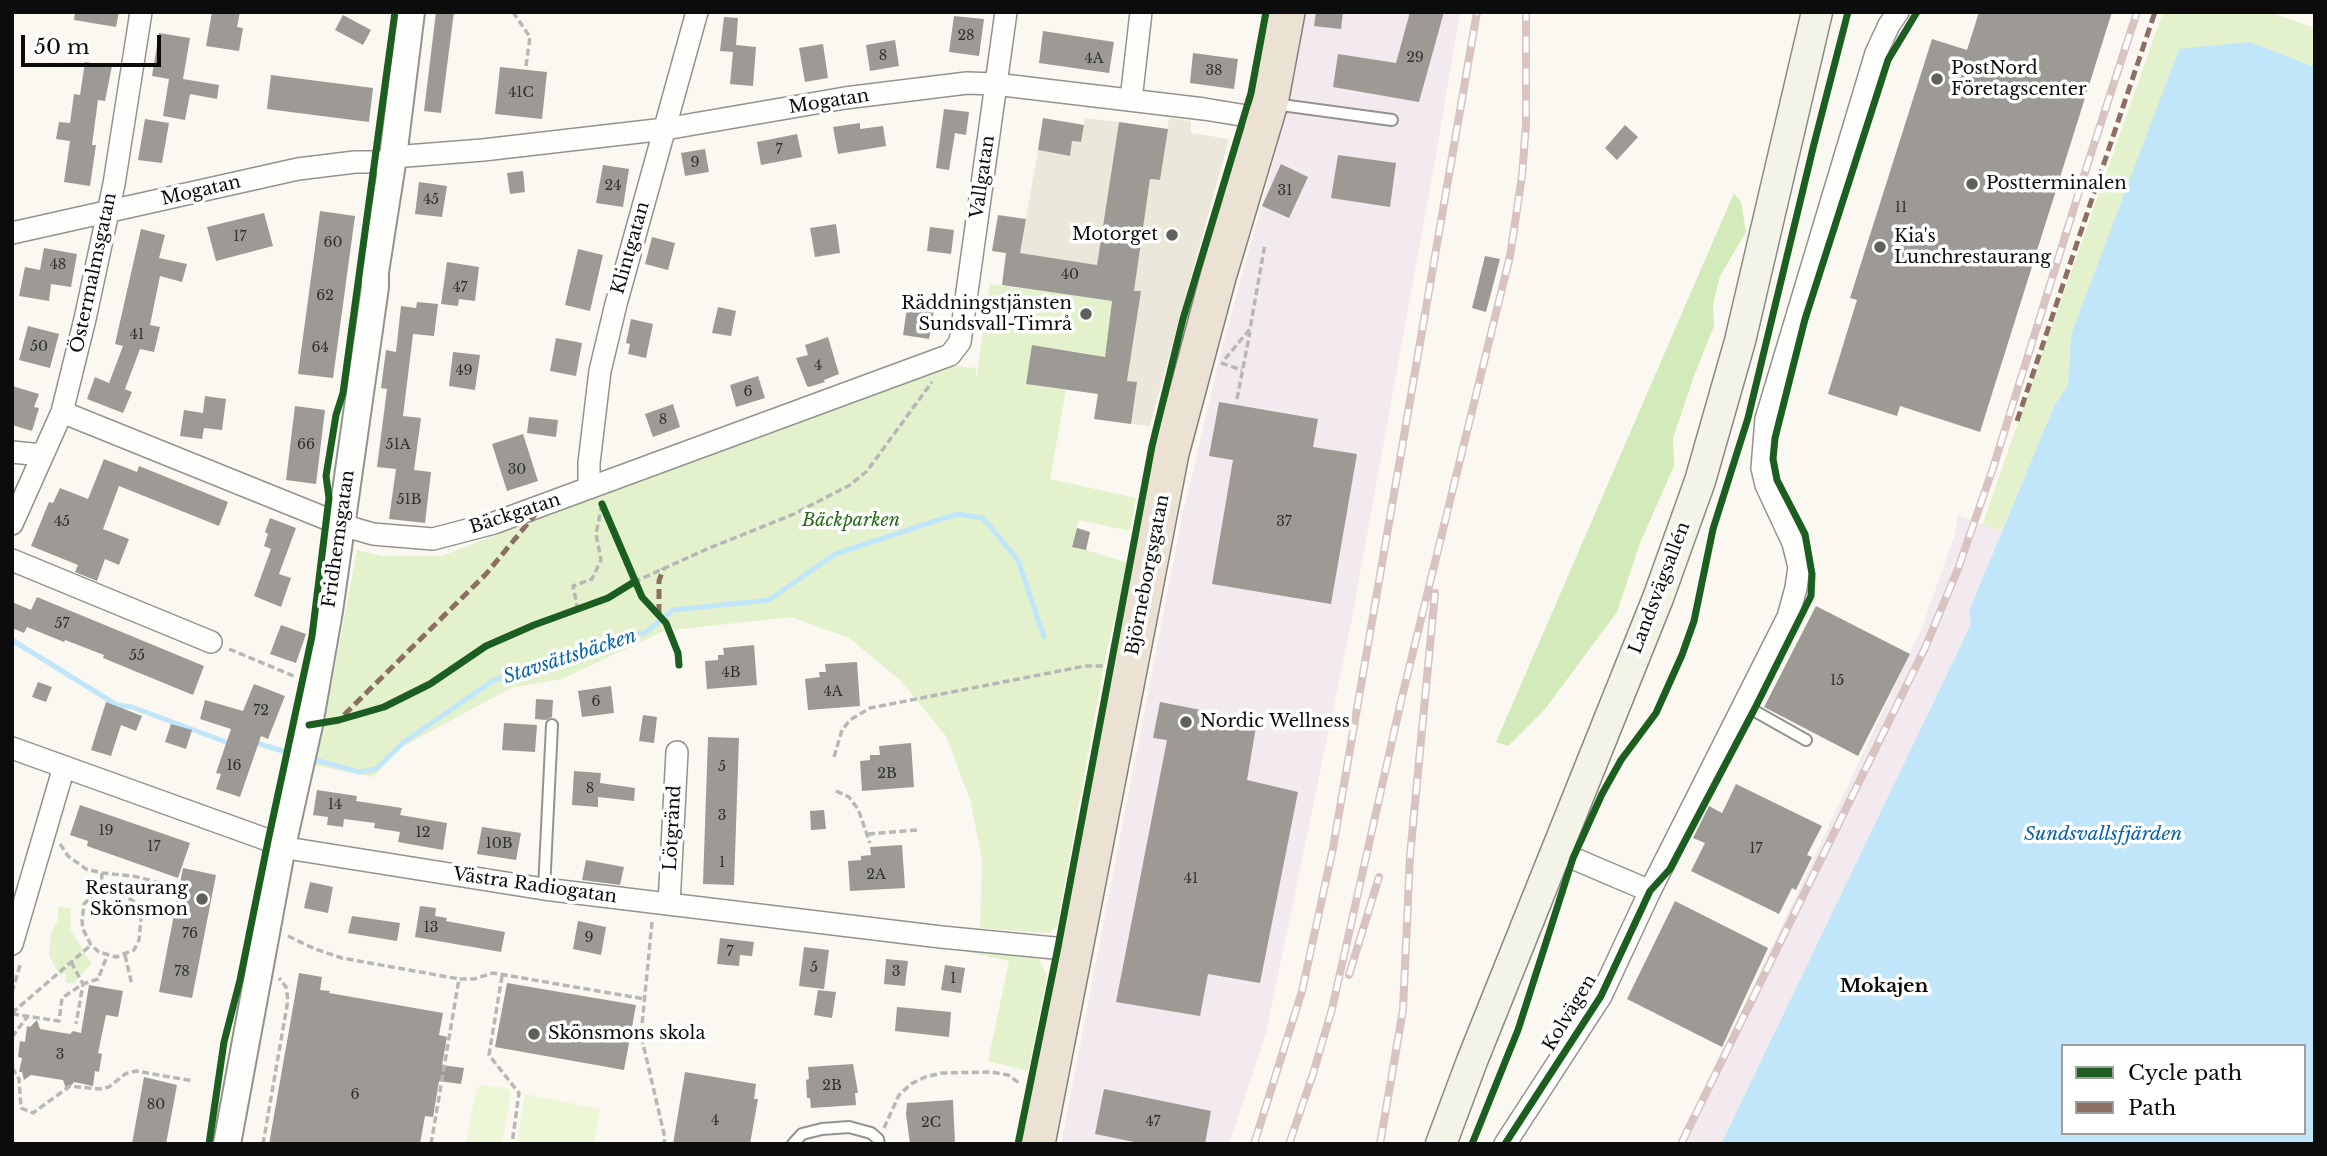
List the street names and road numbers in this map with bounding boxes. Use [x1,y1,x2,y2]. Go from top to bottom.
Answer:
street label: Mogatan [787,85,871,119]
street label: Vallgatan [966,134,1000,220]
street label: Mogatan [159,171,243,211]
street label: Östermalmsgatan [66,191,122,355]
street label: Klintgatan [608,199,654,297]
street label: Fridhemsgatan [319,469,359,609]
street label: Bäckgatan [467,489,563,539]
street label: Björneborgsgatan [1122,493,1174,657]
street label: Landsvägsallén [1625,519,1695,657]
street label: Lötgränd [660,785,686,871]
street label: Västra Radiogatan [452,864,618,908]
street label: Kolvägen [1539,971,1601,1055]

